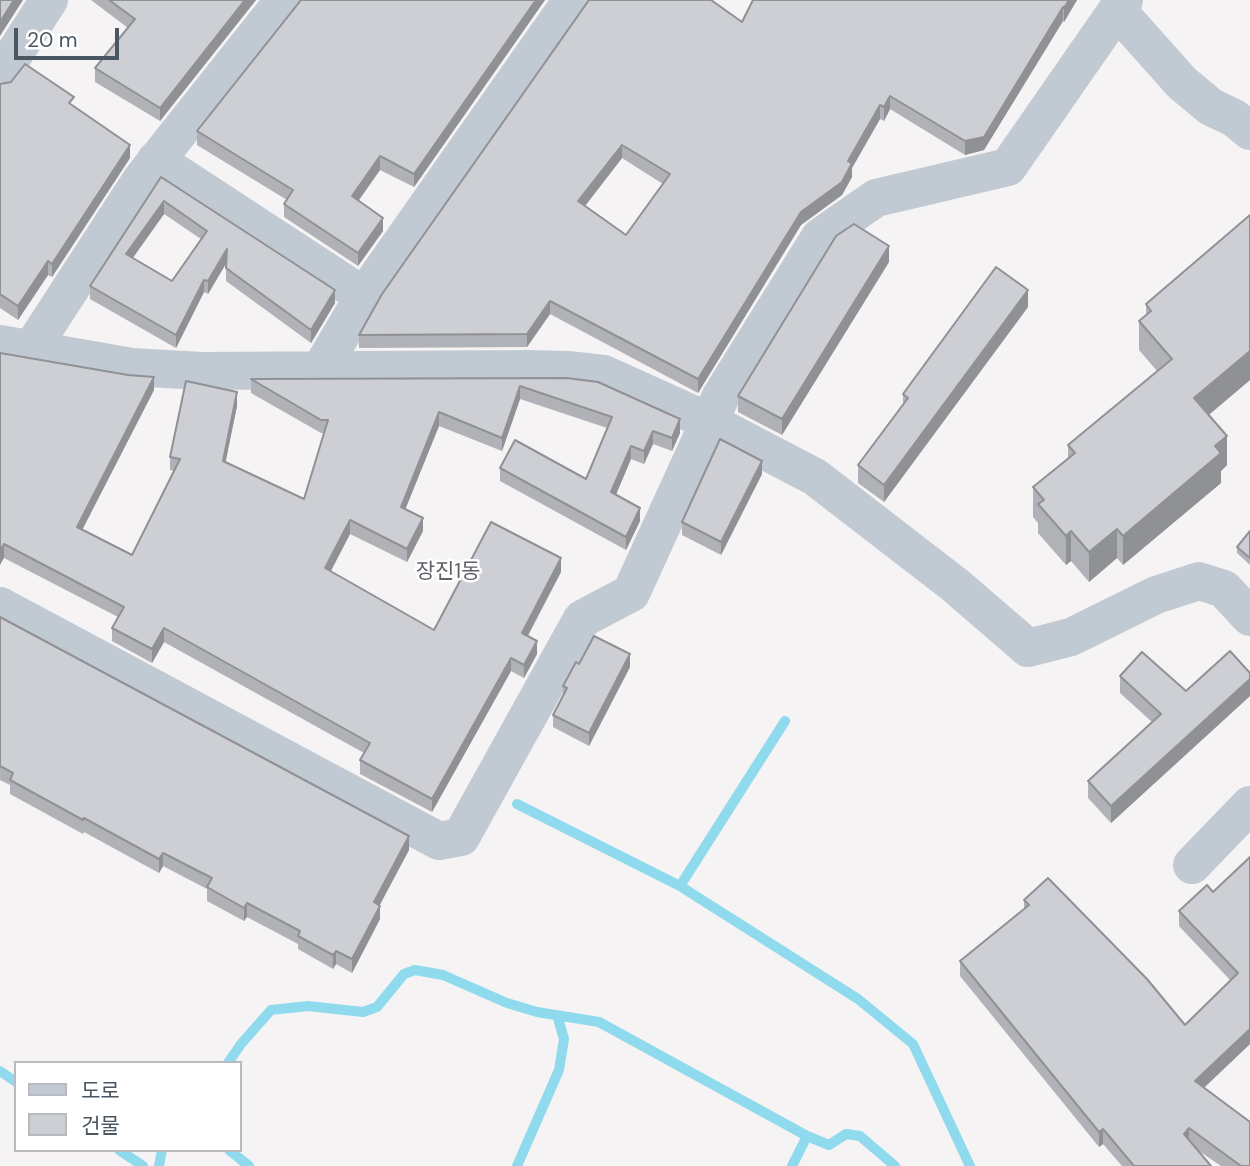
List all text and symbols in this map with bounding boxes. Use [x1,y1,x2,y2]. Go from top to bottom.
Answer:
scale bar [18,14,122,58]
text: 20 m [27,26,78,54]
district label: 장진1동 [416,559,480,585]
legend [14,1061,242,1152]
text: 도로 [81,1077,120,1105]
text: 건물 [81,1112,120,1140]

